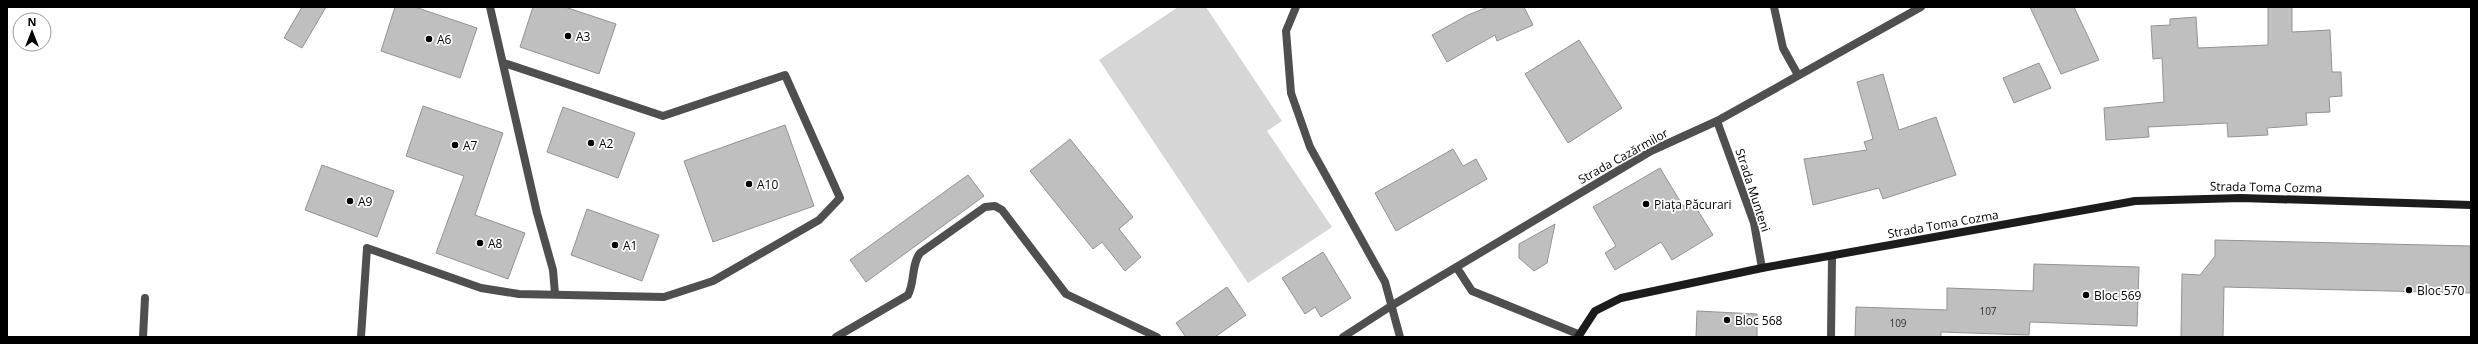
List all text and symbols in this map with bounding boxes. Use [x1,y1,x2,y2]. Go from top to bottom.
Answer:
north arrow [12,12,52,52]
text: N [28,14,36,29]
place label: A3 [576,28,591,45]
place label: A6 [437,31,452,48]
marker: A3 [563,31,573,41]
marker: A6 [424,34,434,44]
street label: Strada Cazărmilor [1575,124,1671,188]
place label: A2 [599,135,614,152]
place label: A7 [463,137,478,154]
marker: A2 [586,138,596,148]
marker: A7 [450,140,460,150]
street label: Strada Munteni [1732,146,1774,234]
place label: A10 [757,176,778,193]
street label: Strada Toma Cozma [2210,178,2322,196]
marker: A10 [744,179,754,189]
place label: A9 [358,193,373,210]
marker: A9 [345,196,355,206]
place label: Piața Păcurari [1654,196,1731,213]
marker: Piața Păcurari [1641,199,1651,209]
street label: Strada Toma Cozma [1886,206,2000,242]
place label: A8 [488,235,503,252]
place label: A1 [623,237,637,254]
marker: A8 [475,238,485,248]
marker: A1 [610,240,620,250]
place label: Bloc 570 [2417,282,2465,299]
marker: Bloc 570 [2404,285,2414,295]
place label: Bloc 569 [2094,287,2142,304]
marker: Bloc 569 [2081,290,2091,300]
house number: 107 [1979,304,1997,318]
place label: Bloc 568 [1735,312,1783,329]
marker: Bloc 568 [1722,315,1732,325]
house number: 109 [1889,316,1907,330]

